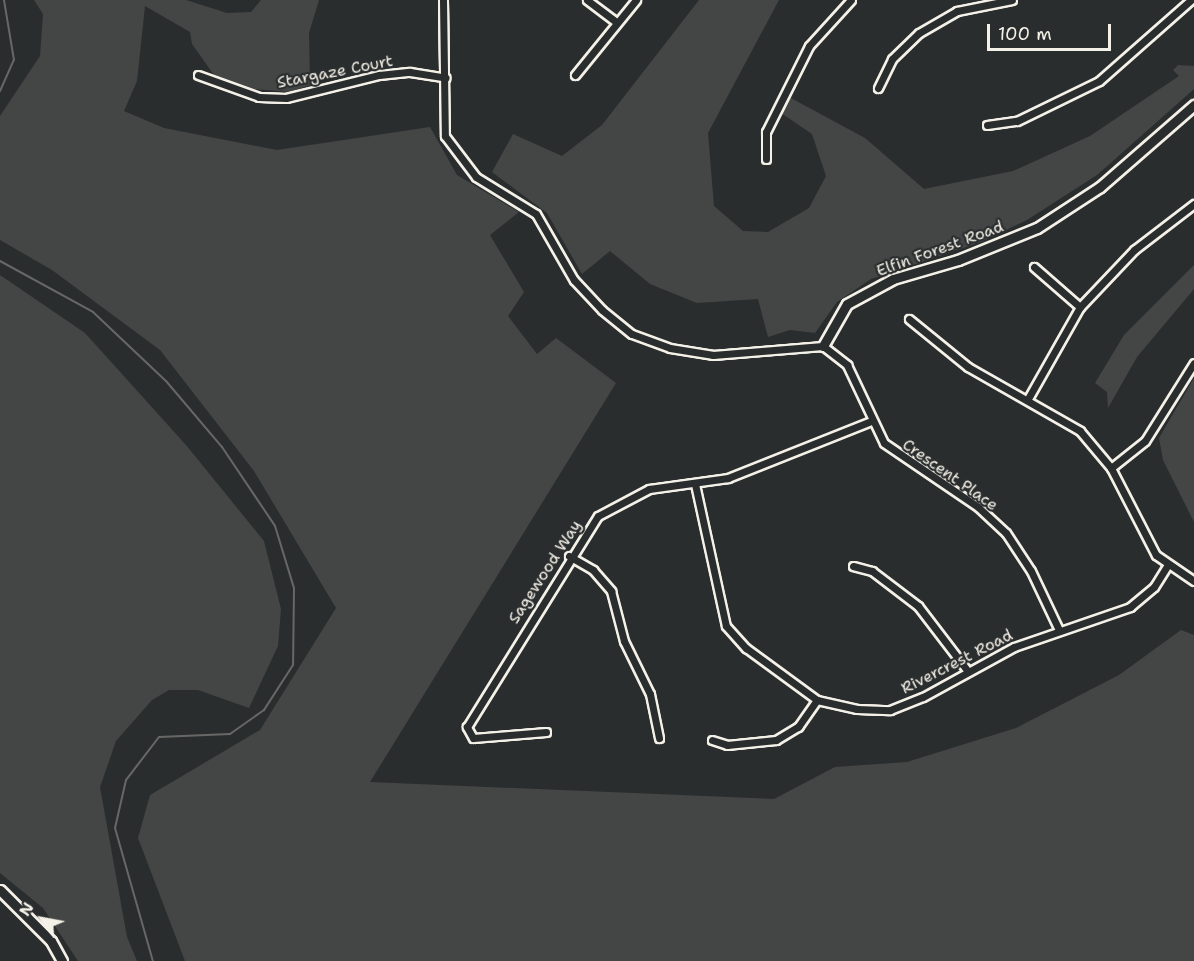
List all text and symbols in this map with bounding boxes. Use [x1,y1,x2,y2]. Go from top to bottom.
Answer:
scale bar [990,12,1114,50]
text: 100 m [998,22,1052,46]
street label: Stargaze Court [275,51,395,93]
street label: Elfin Forest Road [874,217,1006,281]
street label: Crescent Place [899,435,1001,515]
street label: Sagewood Way [504,517,586,627]
street label: Rivercrest Road [898,626,1016,698]
north arrow [12,889,72,949]
text: N [14,898,39,920]

